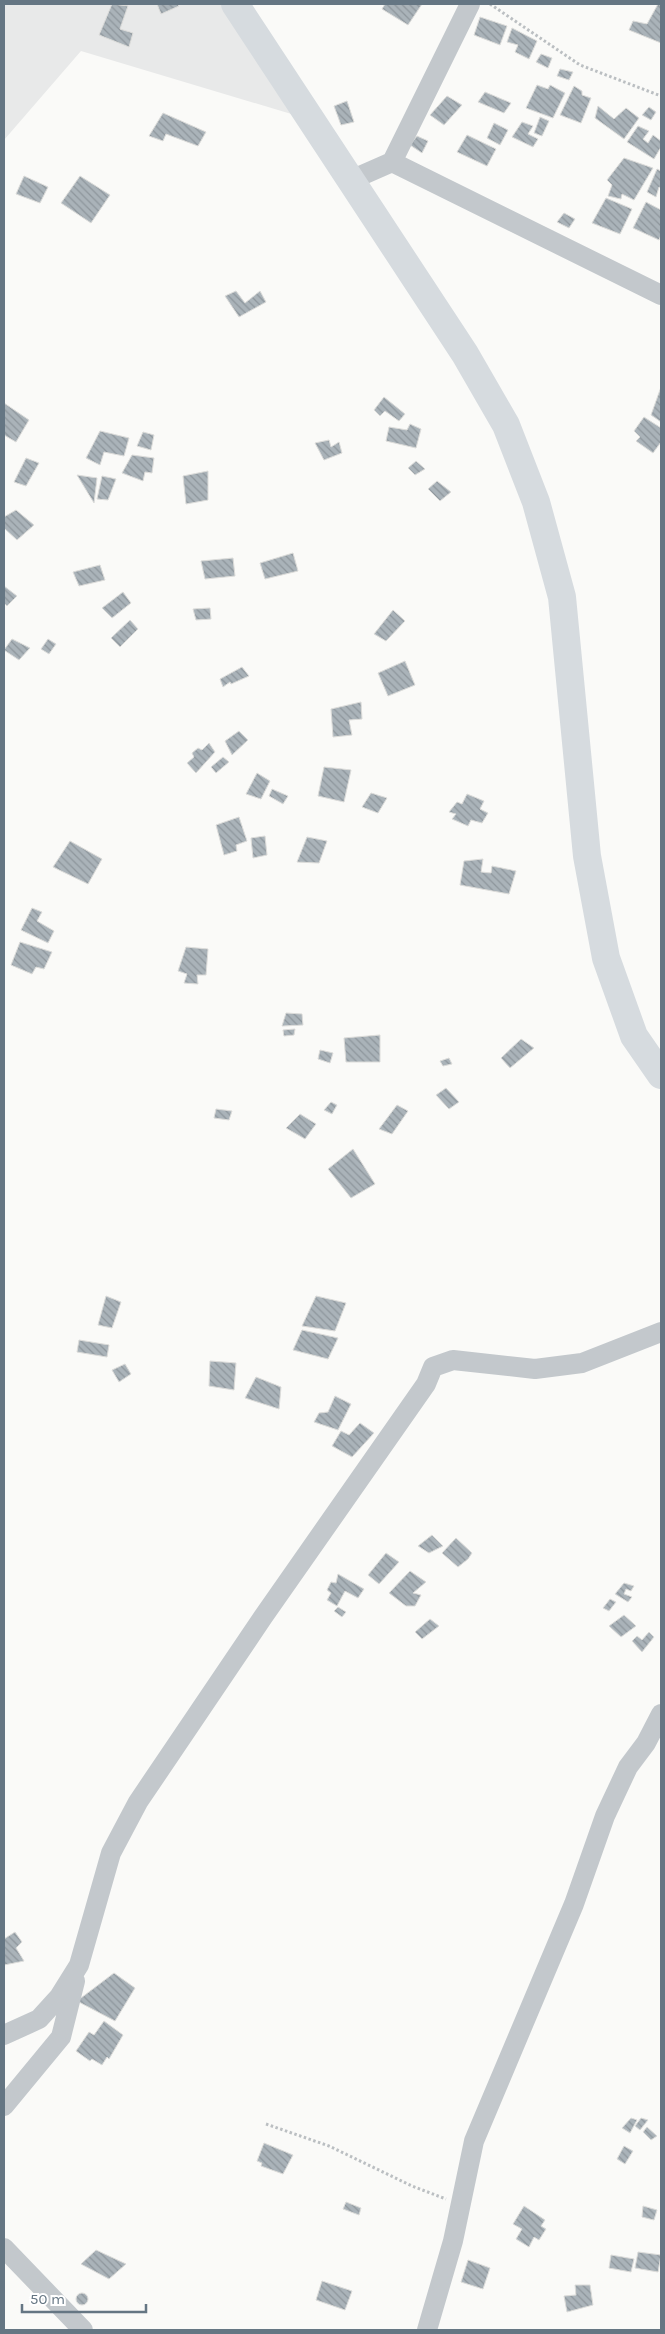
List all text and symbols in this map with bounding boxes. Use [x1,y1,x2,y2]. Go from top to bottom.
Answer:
scale bar [22,2282,146,2314]
text: 50 m [30,2290,65,2308]

